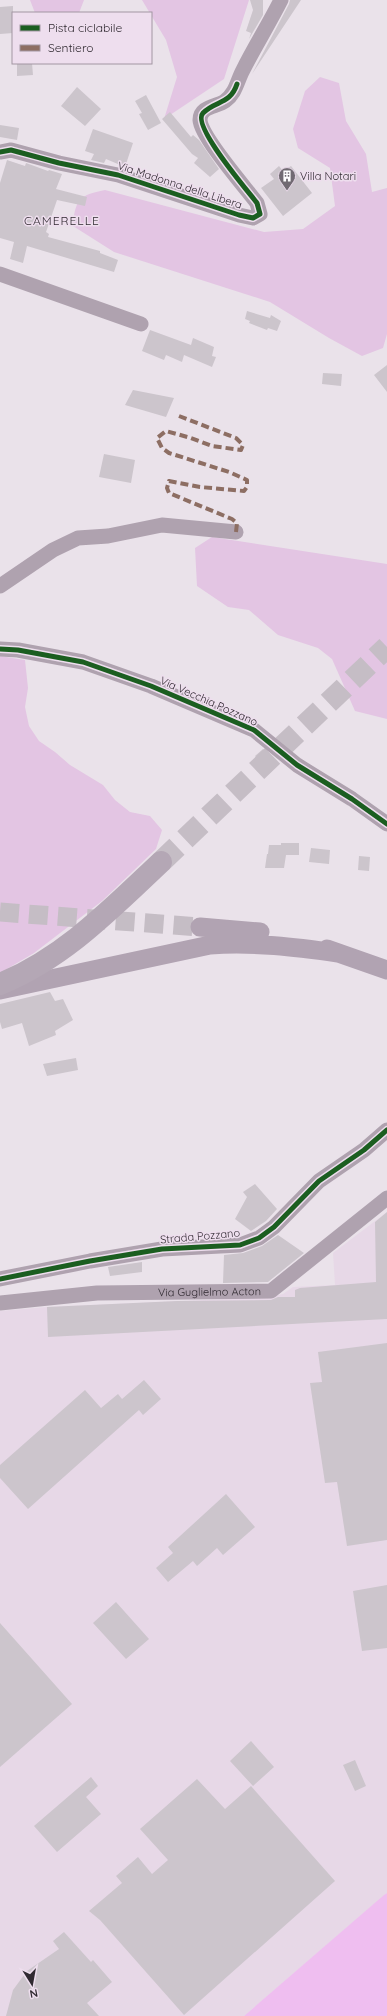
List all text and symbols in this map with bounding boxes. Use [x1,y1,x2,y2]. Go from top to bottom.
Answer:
legend [12,12,152,64]
text: Pista ciclabile [48,20,122,35]
text: Sentiero [48,40,93,55]
street label: Via Madonna della Libera [116,158,244,212]
building icon: Villa Notari [277,166,297,191]
place label: Villa Notari [300,169,356,183]
district label: CAMERELLE [24,213,100,228]
street label: Via Vecchia Pozzano [158,673,260,729]
street label: Strada Pozzano [159,1226,241,1246]
street label: Via Guglielmo Acton [158,1284,261,1299]
north arrow [12,1964,52,2004]
text: N [29,1986,39,2001]

